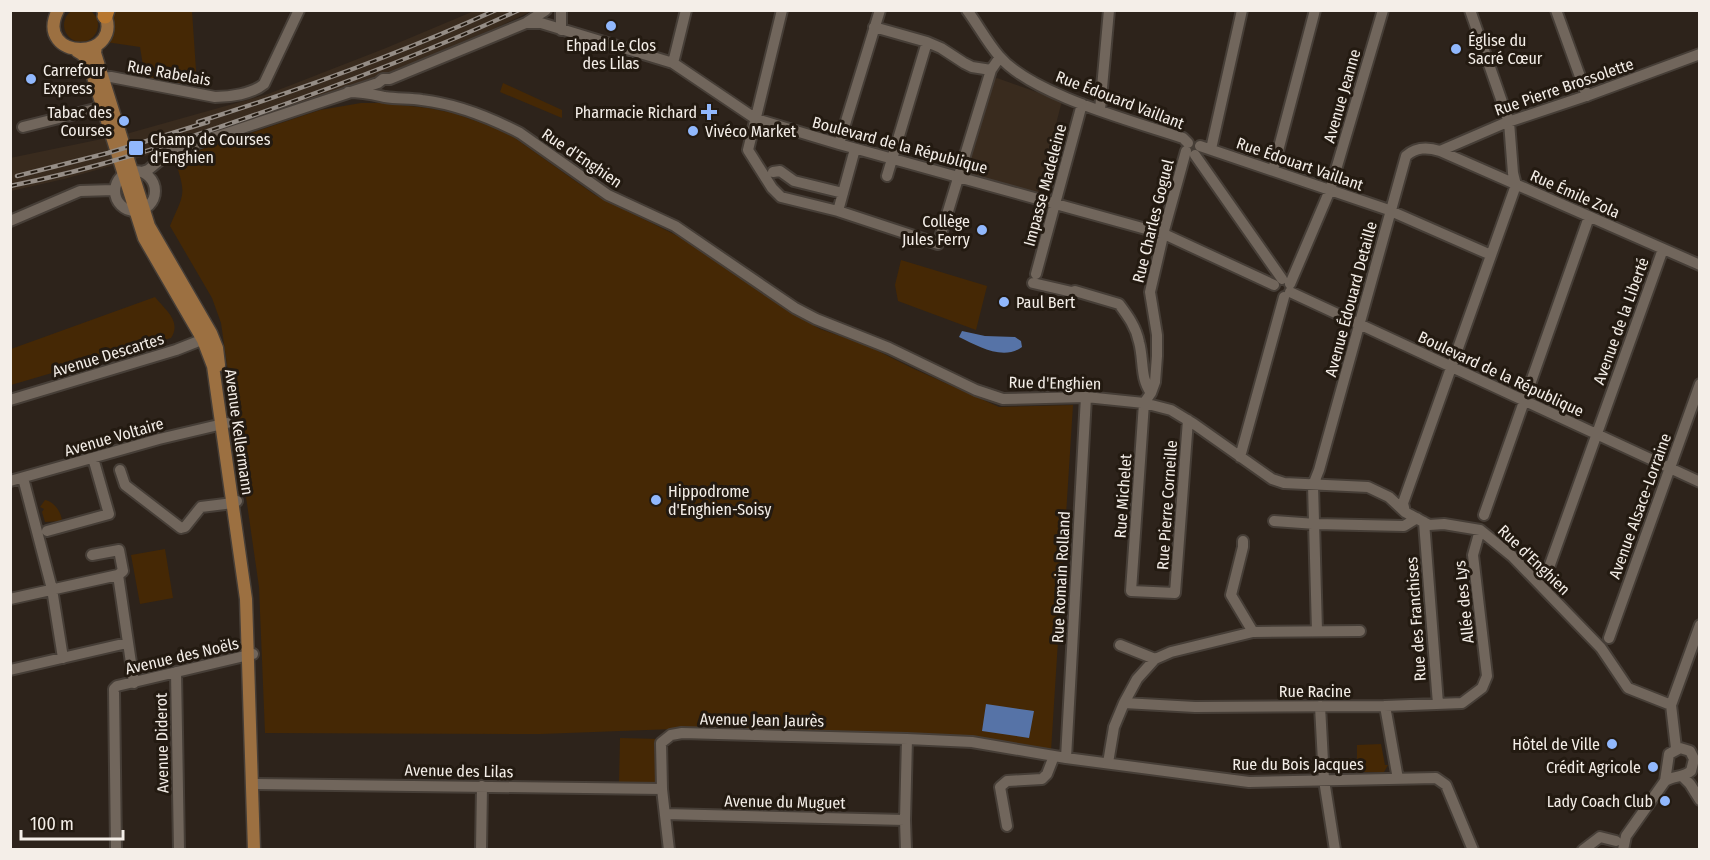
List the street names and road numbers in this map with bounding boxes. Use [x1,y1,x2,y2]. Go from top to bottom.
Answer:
street label: Avenue Jeanne [1320,47,1364,145]
street label: Rue Pierre Brossolette [1492,54,1636,120]
street label: Rue Rabelais [126,56,212,90]
street label: Rue Édouard Vaillant [1053,67,1188,133]
street label: Boulevard de la République [810,112,990,178]
street label: Impasse Madeleine [1020,122,1070,248]
street label: Rue d'Enghien [538,124,626,192]
street label: Rue Édouart Vaillant [1234,133,1367,195]
street label: Rue Charles Goguel [1128,157,1178,285]
street label: Rue Émile Zola [1527,166,1623,222]
street label: Avenue Édouard Detaille [1321,219,1381,379]
street label: Avenue de la Liberté [1589,255,1653,387]
street label: Boulevard de la République [1415,327,1587,421]
street label: Avenue Descartes [50,329,166,381]
street label: Avenue Kellermann [221,368,257,496]
street label: Rue d'Enghien [1009,373,1101,393]
street label: Avenue Voltaire [62,414,166,460]
street label: Avenue Alsace-Lorraine [1605,431,1675,581]
street label: Rue Pierre Corneille [1153,439,1181,570]
street label: Rue Michelet [1111,452,1135,539]
street label: Rue Romain Rolland [1048,511,1074,643]
street label: Rue d'Enghien [1494,521,1574,599]
street label: Rue des Franchises [1402,556,1430,682]
street label: Allée des Lys [1450,559,1478,644]
street label: Avenue des Noëls [123,634,241,678]
street label: Rue Racine [1279,682,1351,701]
street label: Avenue Diderot [152,692,172,793]
street label: Avenue Jean Jaurès [700,709,825,731]
street label: Rue du Bois Jacques [1232,755,1364,774]
street label: Avenue des Lilas [404,761,514,781]
street label: Avenue du Muguet [724,791,846,813]

